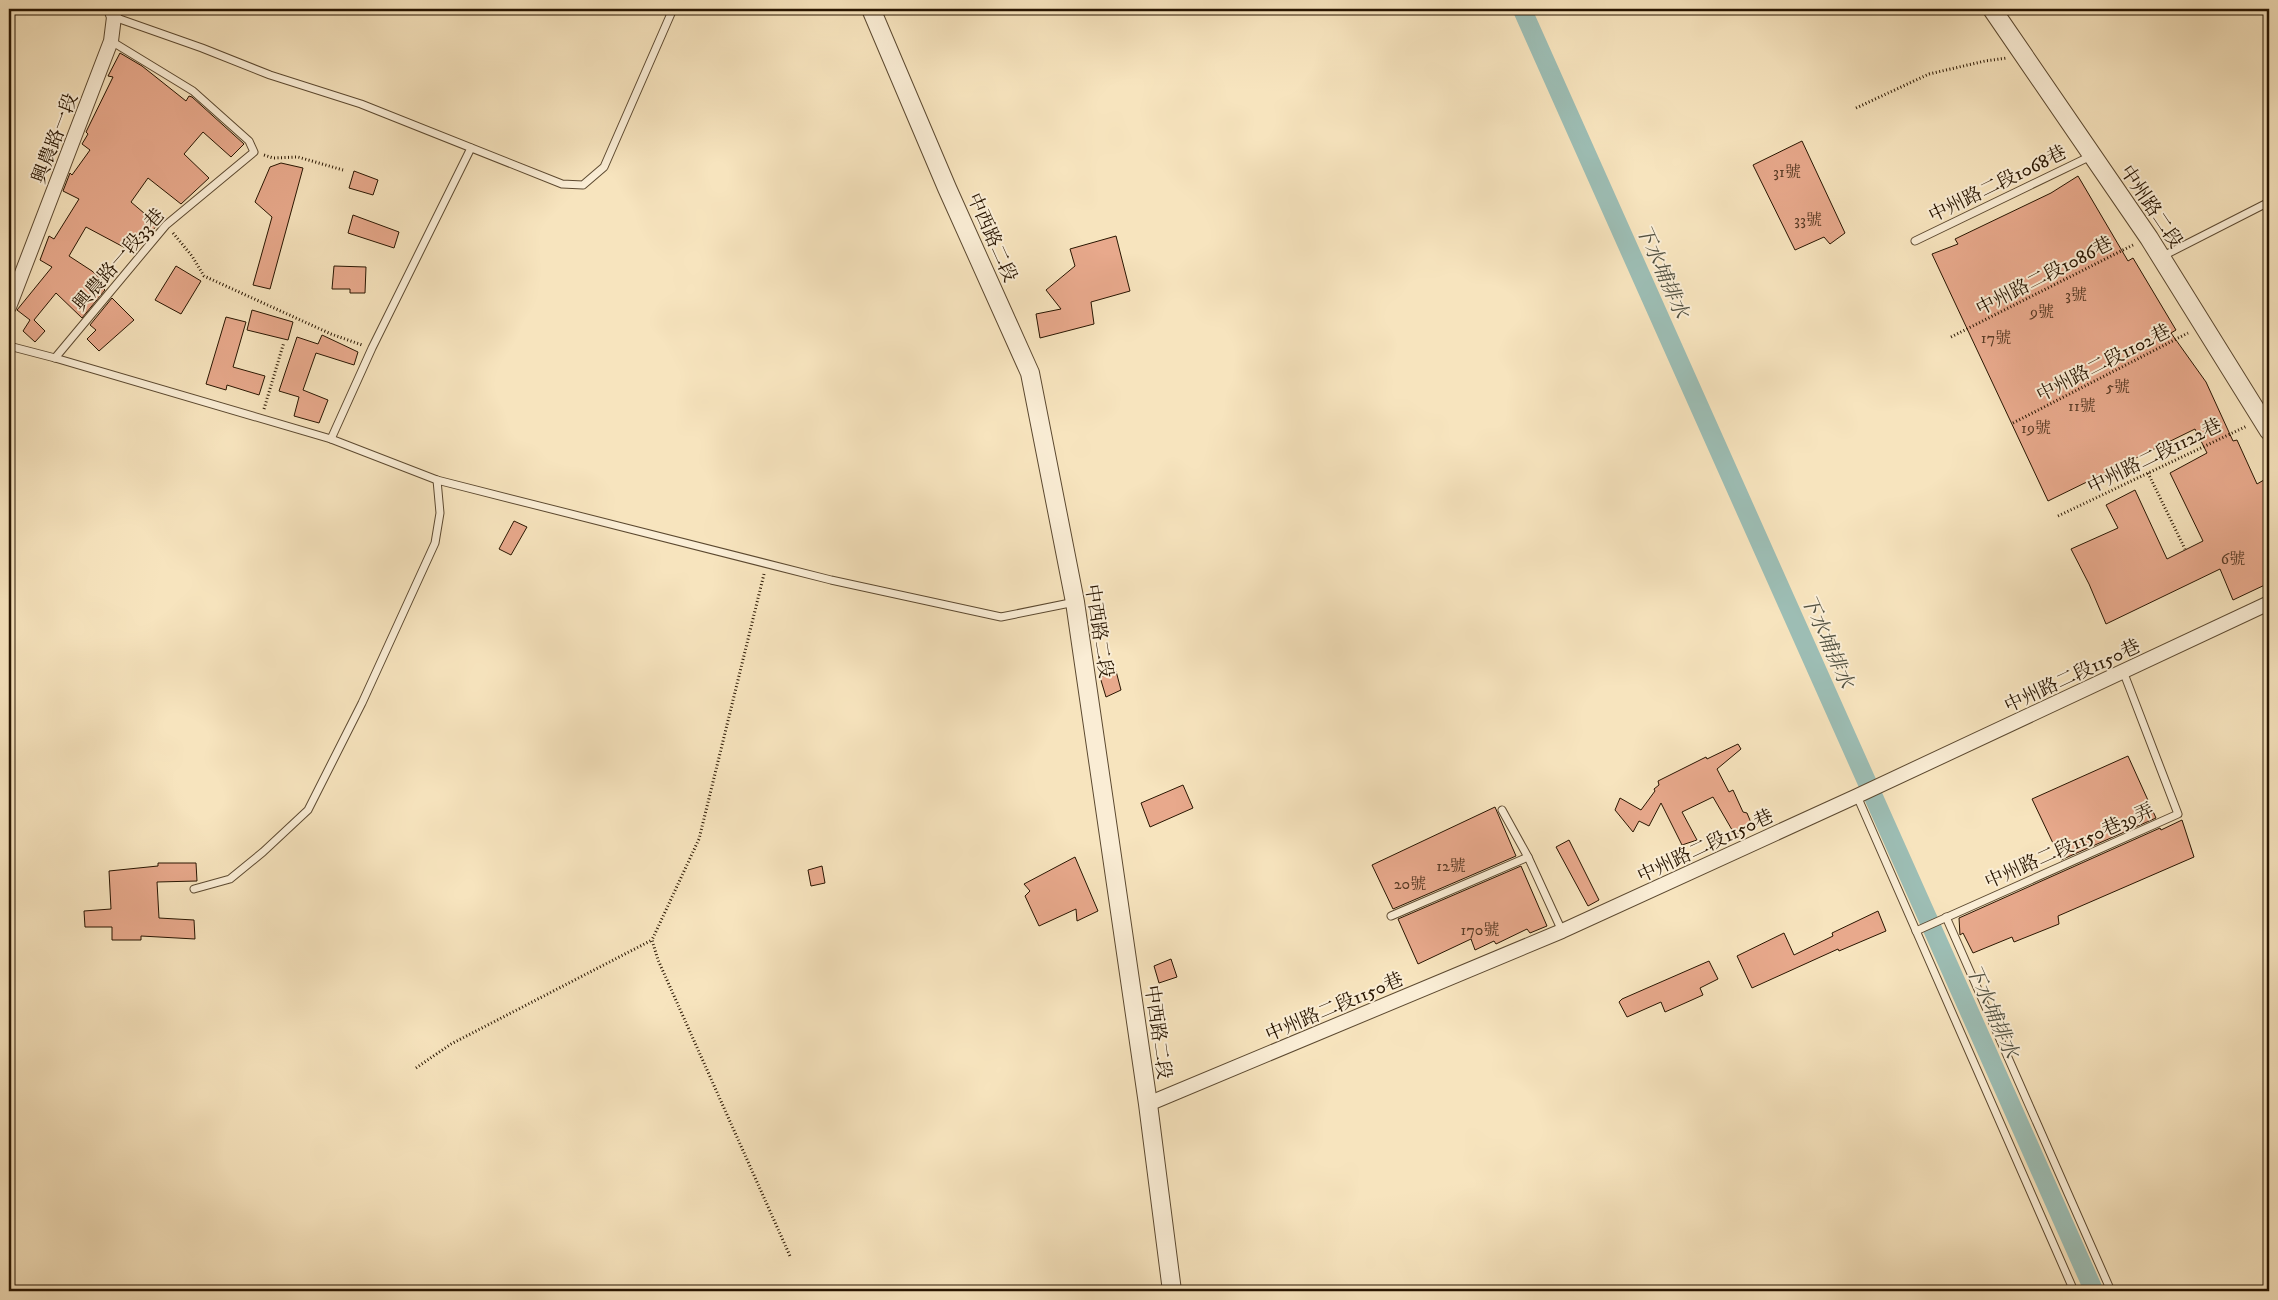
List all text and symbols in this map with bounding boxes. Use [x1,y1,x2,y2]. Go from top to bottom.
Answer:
street label: 興農路一段 [28,90,83,187]
street label: 中州路二段1068巷 [1925,141,2070,228]
street label: 中州路二段 [2115,161,2187,253]
house number: 31號 [1773,162,1801,182]
street label: 中西路二段 [962,190,1021,286]
street label: 興農路一段33巷 [68,204,170,316]
house number: 33號 [1794,210,1822,230]
water label: 下水埔排水 [1630,221,1694,324]
street label: 中州路二段1086巷 [1972,232,2117,321]
house number: 3號 [2065,285,2087,305]
house number: 9號 [2029,302,2054,322]
street label: 中州路二段1102巷 [2033,320,2175,407]
house number: 17號 [1981,328,2011,348]
house number: 5號 [2106,377,2130,397]
house number: 11號 [2068,396,2096,416]
street label: 中州路二段1122巷 [2084,414,2226,499]
house number: 19號 [2021,418,2051,438]
house number: 6號 [2221,549,2245,569]
street label: 中西路二段 [1080,583,1117,680]
water label: 下水埔排水 [1795,591,1859,694]
street label: 中州路二段1150巷 [2001,635,2144,718]
street label: 中州路二段1150巷39弄 [1981,799,2158,894]
street label: 中州路二段1150巷 [1634,805,1777,888]
house number: 12號 [1436,856,1466,876]
house number: 20號 [1394,874,1426,894]
house number: 170號 [1461,920,1499,940]
water label: 下水埔排水 [1960,961,2024,1064]
street label: 中州路二段1150巷 [1262,968,1407,1047]
street label: 中西路二段 [1140,984,1176,1081]

